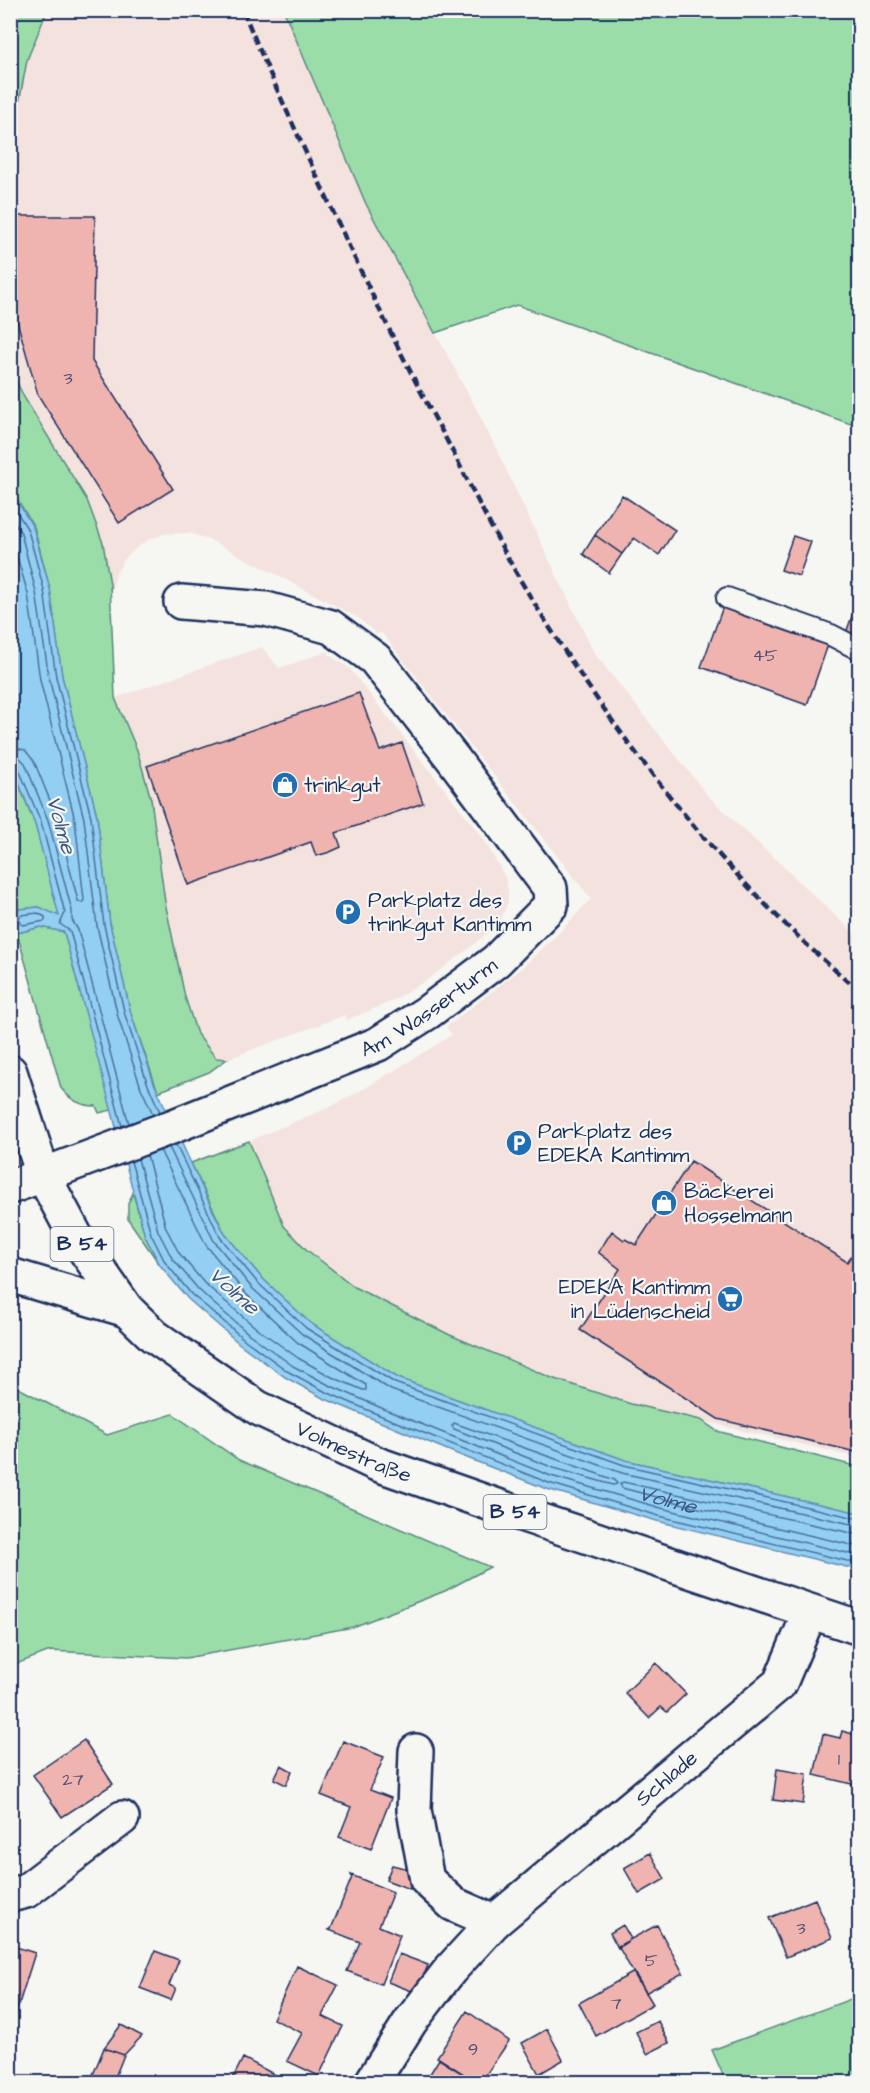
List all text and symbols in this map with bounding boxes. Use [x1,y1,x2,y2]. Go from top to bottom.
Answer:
house number: 3 [63,366,73,391]
house number: 45 [753,643,778,668]
shop icon: trinkgut [270,770,300,800]
place label: trinkgut [304,771,381,802]
water label: Volme [38,793,84,859]
place label: Parkplatz des trinkgut Kantimm [368,886,532,941]
parking icon: Parkplatz des trinkgut Kantimm [333,897,363,927]
street label: Am Wasserturm [356,950,503,1064]
place label: Parkplatz des EDEKA Kantimm [538,1117,690,1170]
parking icon: Parkplatz des EDEKA Kantimm [504,1128,534,1158]
place label: Bäckerei Hosselmann [684,1177,792,1230]
shop icon: Bäckerei Hosselmann [649,1188,679,1218]
road number: B 54 [50,1227,113,1261]
water label: Volme [202,1260,267,1323]
place label: EDEKA Kantimm in Lüdenscheid [559,1273,711,1326]
supermarket icon: EDEKA Kantimm in Lüdenscheid [715,1284,745,1314]
street label: Volmestraße [291,1414,416,1490]
water label: Volme [635,1477,701,1522]
road number: B 54 [484,1495,546,1529]
street label: Schlade [629,1744,704,1813]
house number: 1 [838,1747,840,1772]
house number: 27 [62,1767,84,1792]
house number: 3 [796,1916,806,1941]
house number: 5 [645,1948,658,1973]
house number: 7 [610,1991,622,2016]
house number: 9 [468,2037,478,2062]

